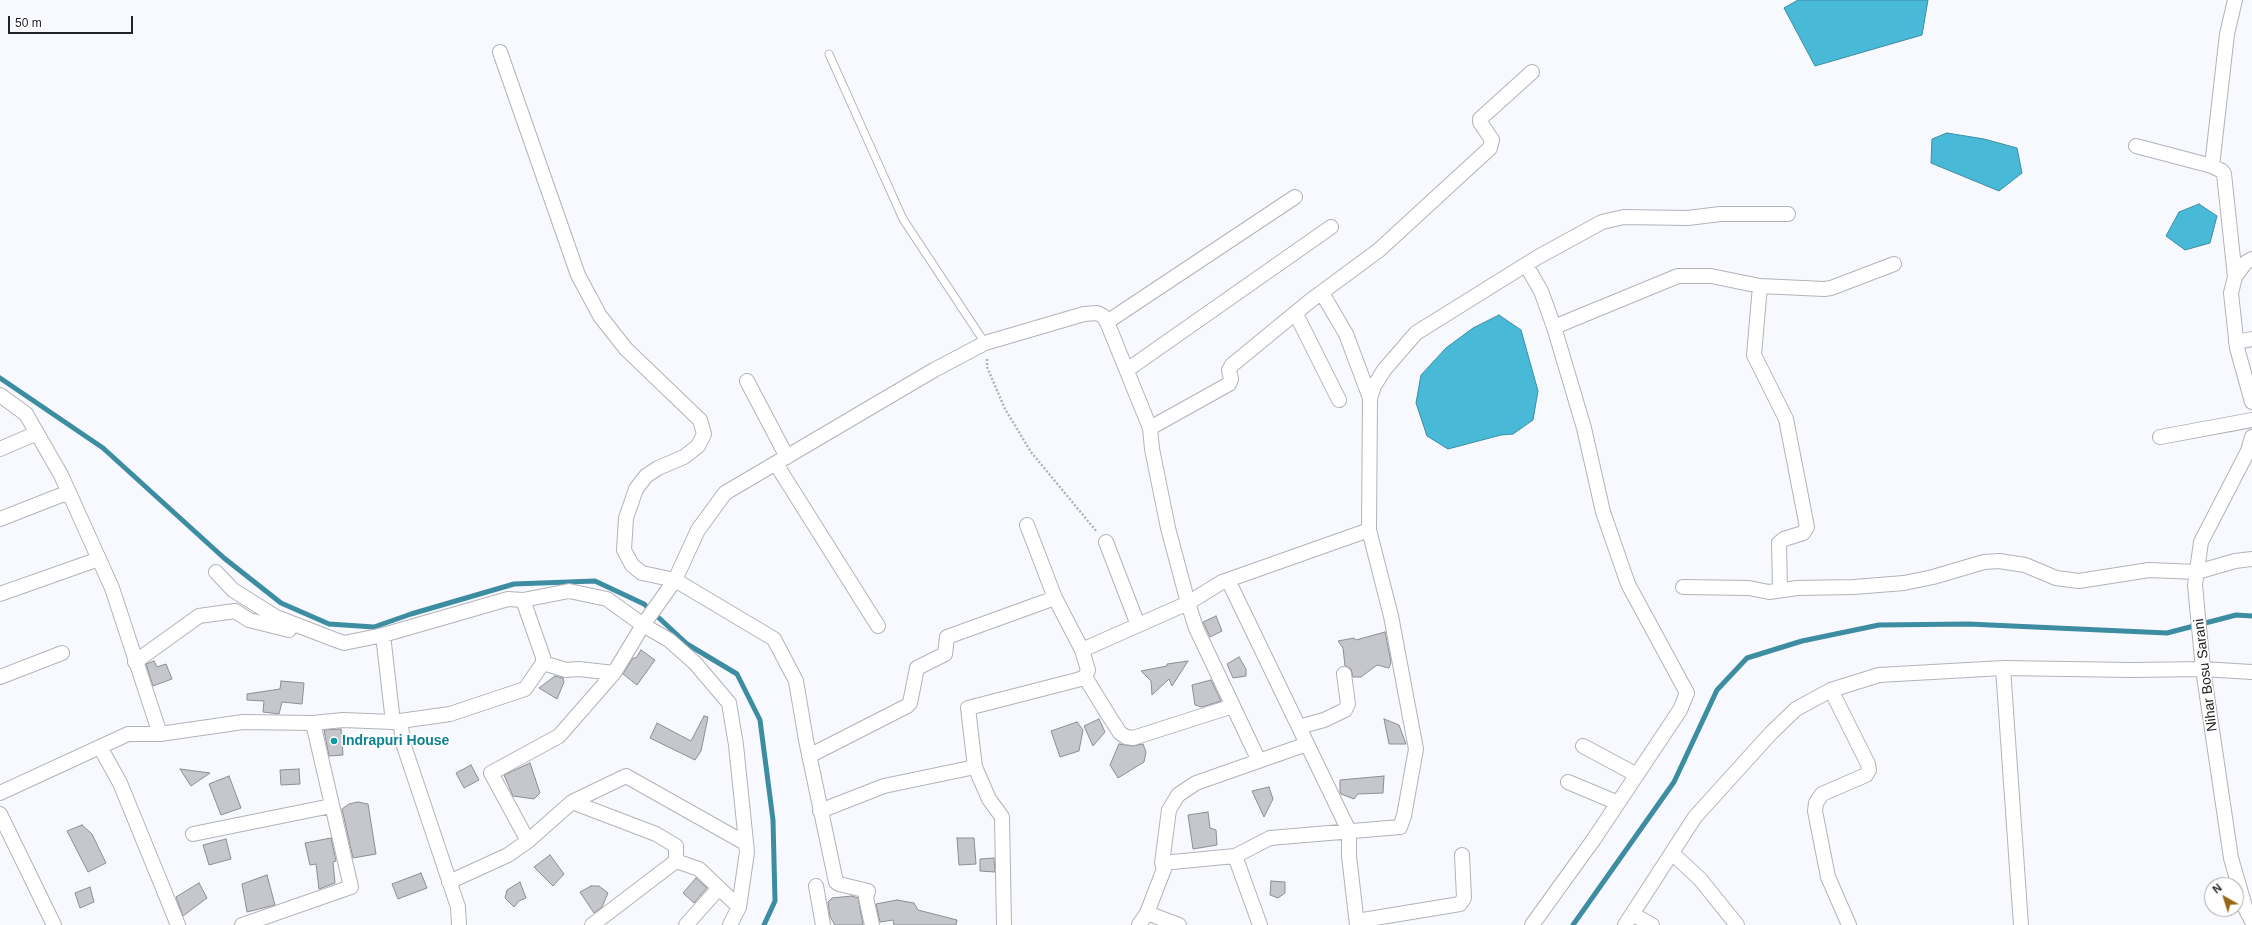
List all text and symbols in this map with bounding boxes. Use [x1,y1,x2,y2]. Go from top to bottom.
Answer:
scale bar [10,8,135,34]
text: 50 m [15,16,42,30]
street label: Nihar Bosu Sarani [2191,618,2221,732]
place label: Indrapuri House [342,733,449,749]
marker: Indrapuri House [329,736,339,746]
north arrow [2204,877,2244,917]
text: N [2210,881,2224,896]

